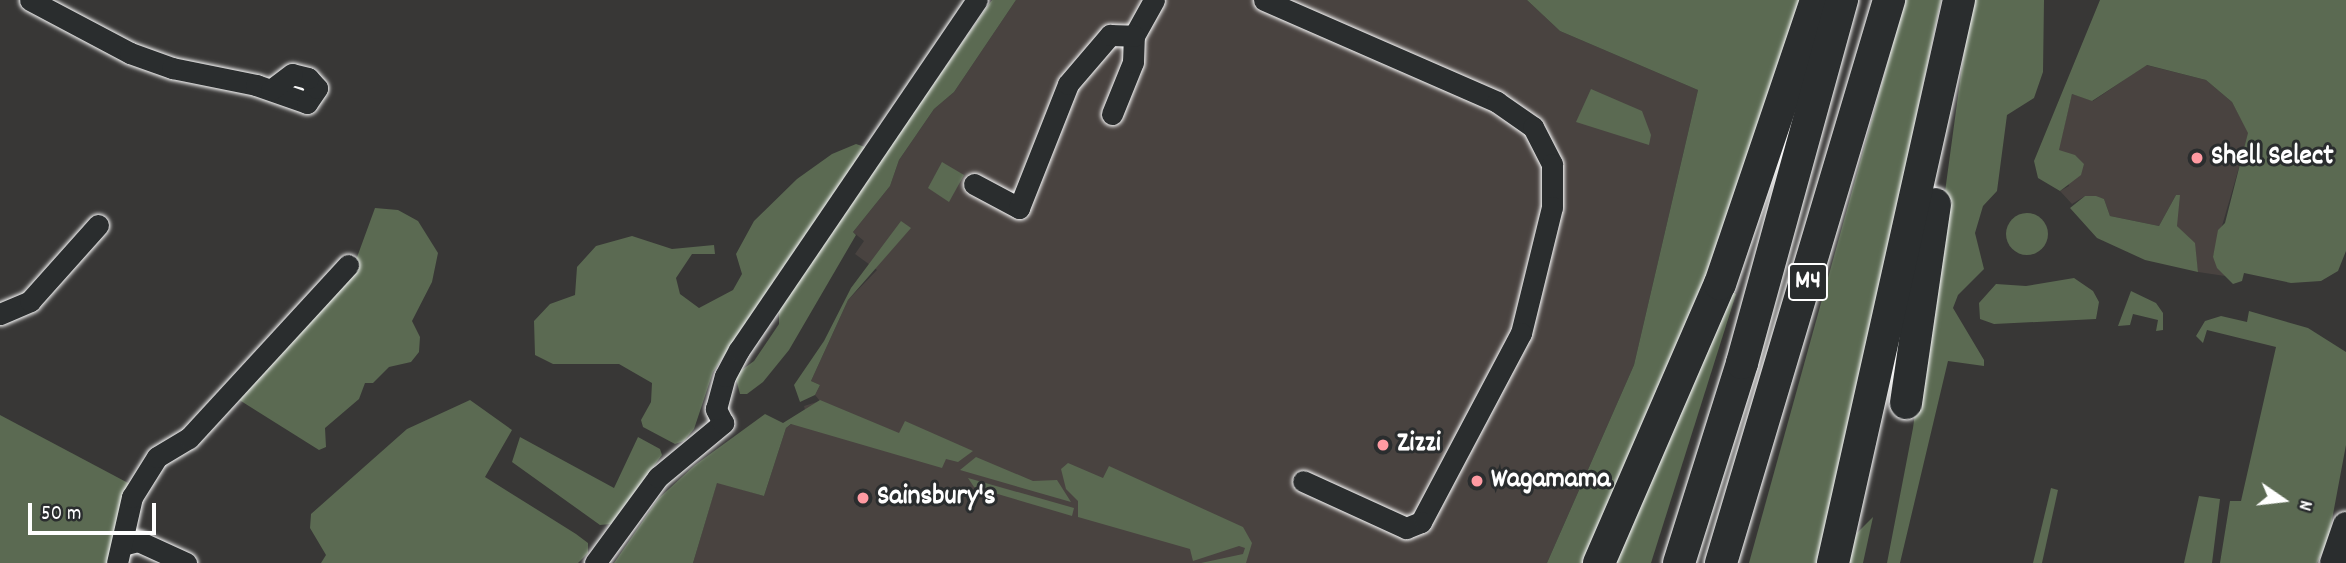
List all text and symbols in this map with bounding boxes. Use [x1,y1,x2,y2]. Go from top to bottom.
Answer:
place label: Shell Select [2211,141,2333,175]
marker: Shell Select [2189,150,2205,166]
road number: M4 [1787,260,1829,304]
place label: Zizzi [1397,428,1441,462]
marker: Zizzi [1375,437,1391,453]
place label: Wagamama [1491,464,1610,498]
north arrow [2248,465,2318,535]
marker: Wagamama [1469,473,1485,489]
place label: Sainsbury's [877,481,996,515]
scale bar [32,490,159,534]
marker: Sainsbury's [855,490,871,506]
text: N [2290,497,2318,513]
text: 50 m [41,500,81,530]

